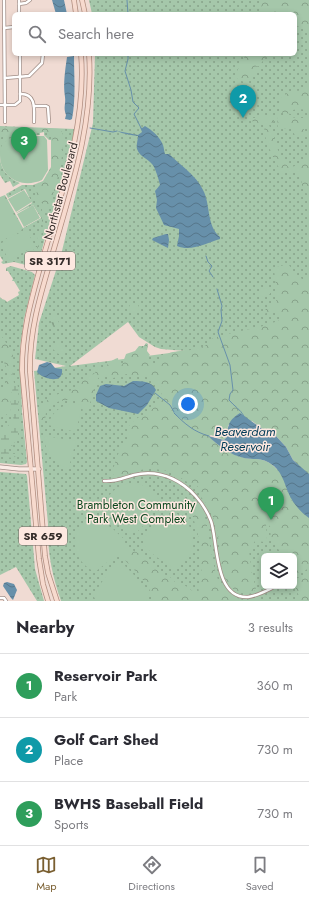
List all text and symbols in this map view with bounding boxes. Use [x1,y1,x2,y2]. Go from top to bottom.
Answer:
search box [12,12,297,56]
icon: search [26,23,48,45]
text: Search here [58,23,134,45]
pin: 2 [230,85,256,118]
pin: 3 [11,127,37,160]
street label: Northstar Boulevard [39,140,83,242]
road number: SR 3171 [25,252,75,270]
your location [178,394,198,414]
water label: Beaverdam Reservoir [214,422,276,456]
pin: 1 [258,487,284,520]
park label: Brambleton Community Park West Complex [77,496,196,528]
road number: SR 659 [19,527,67,545]
map controls [261,553,297,589]
button: layers [261,553,297,589]
text: Nearby [16,615,74,639]
text: 3 results [248,618,293,637]
text: Reservoir Park [54,665,158,687]
text: 1 [26,676,32,695]
text: 360 m [257,676,293,695]
text: Park [54,687,77,706]
text: Golf Cart Shed [54,729,159,751]
text: 2 [25,740,33,759]
text: 730 m [257,740,293,759]
text: Place [54,751,83,770]
text: BWHS Baseball Field [54,793,203,815]
text: 3 [25,804,33,823]
text: 730 m [257,804,293,823]
text: Sports [54,815,88,834]
tab: Map [35,854,57,894]
tab: Directions [128,854,175,894]
tab: Saved [246,854,274,894]

